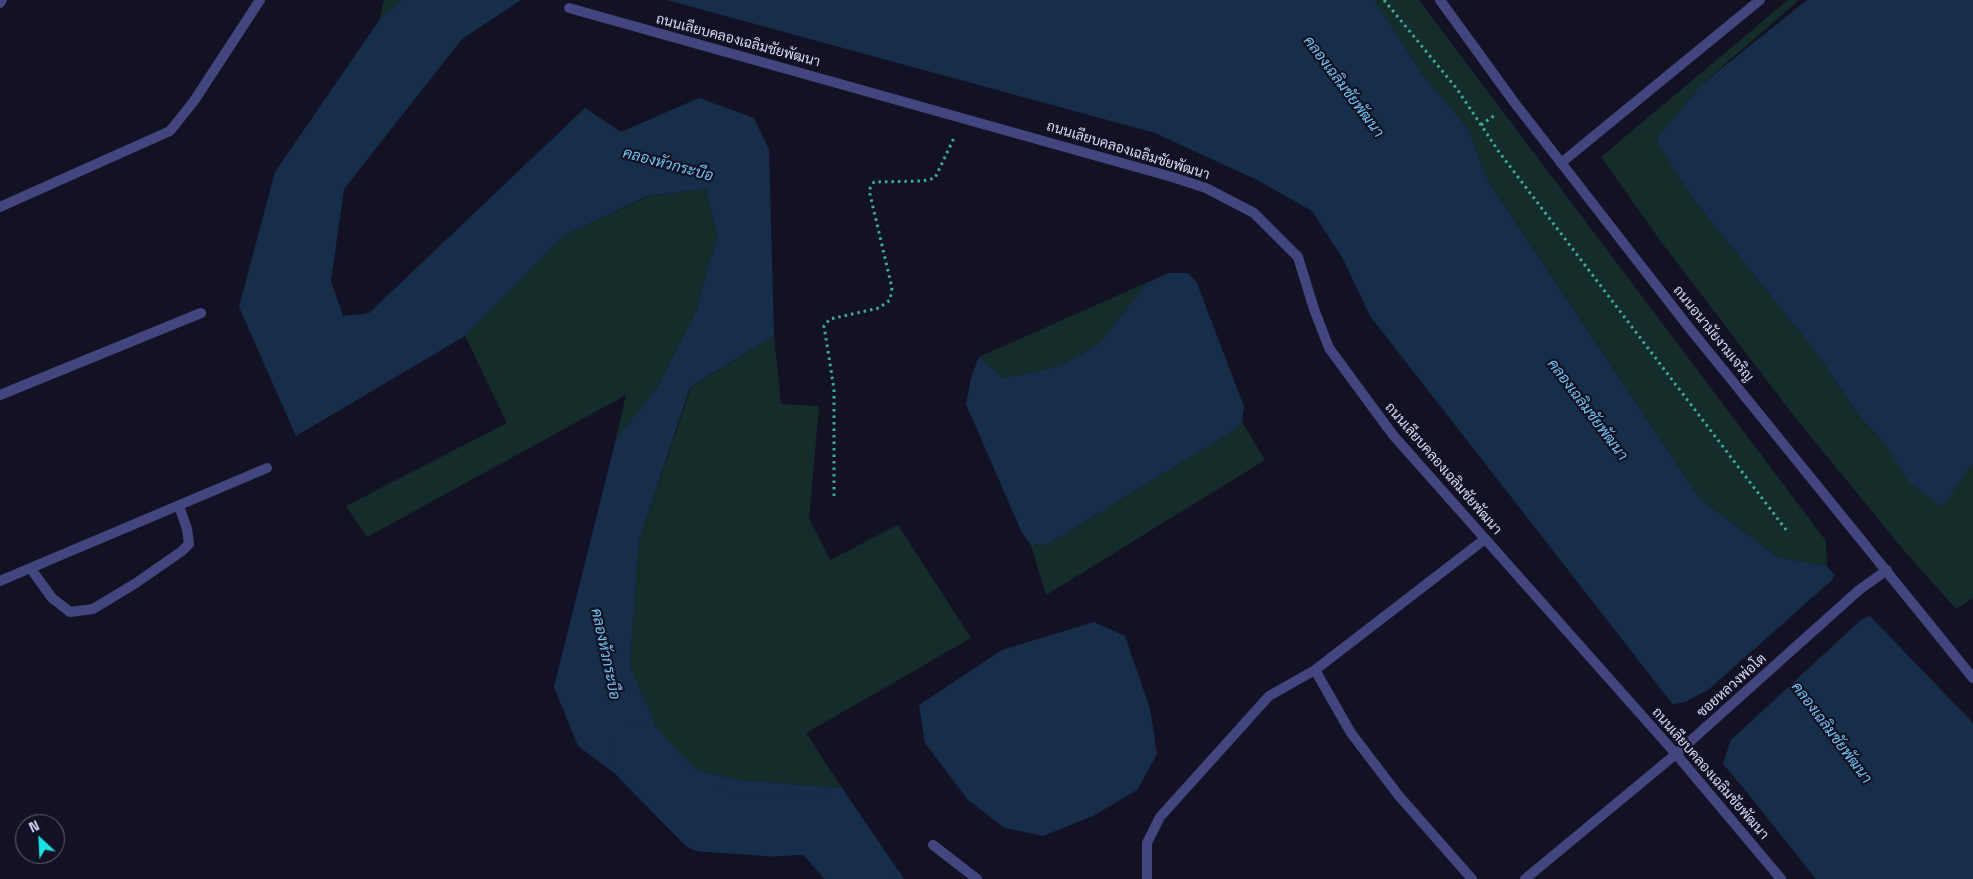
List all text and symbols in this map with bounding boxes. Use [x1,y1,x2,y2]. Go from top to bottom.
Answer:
street label: ถนนเลียบคลองเฉลิมชัยพัฒนา [654,11,822,71]
water label: คลองเฉลิมชัยพัฒนา [1299,33,1387,141]
street label: ถนนเลียบคลองเฉลิมชัยพัฒนา [1044,118,1212,184]
water label: คลองหัวกระบือ [621,144,715,186]
street label: ถนนอนามัยงามเจริญ [1669,283,1757,385]
water label: คลองเฉลิมชัยพัฒนา [1543,356,1631,464]
street label: ถนนเลียบคลองเฉลิมชัยพัฒนา [1381,400,1505,538]
water label: คลองหัวกระบือ [587,607,623,701]
street label: ซอยหลวงพ่อโต [1694,650,1770,722]
water label: คลองเฉลิมชัยพัฒนา [1787,679,1875,787]
street label: ถนนเลียบคลองเฉลิมชัยพัฒนา [1648,705,1772,843]
north arrow [15,814,65,864]
text: N [26,816,42,836]

